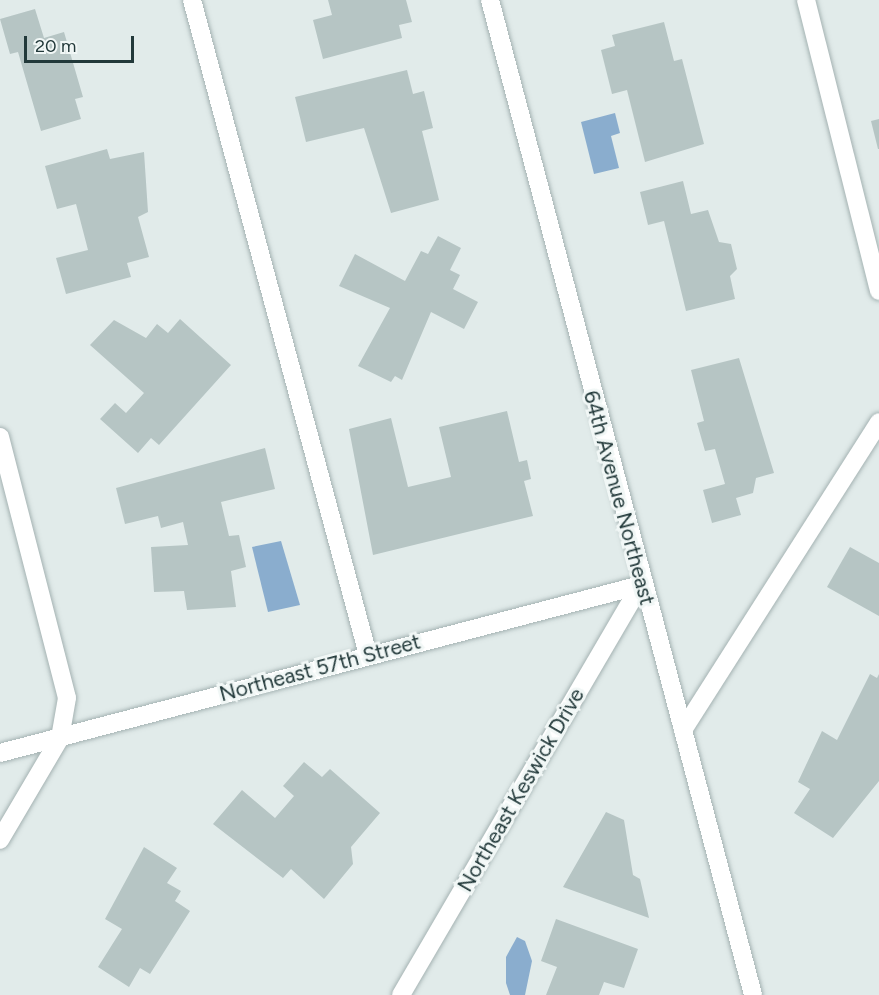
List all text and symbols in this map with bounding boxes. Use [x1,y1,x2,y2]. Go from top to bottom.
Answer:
scale bar [27,24,136,62]
text: 20 m [35,35,76,57]
street label: 64th Avenue Northeast [578,388,660,608]
street label: Northeast 57th Street [217,629,423,707]
street label: Northeast Keswick Drive [452,684,590,896]

